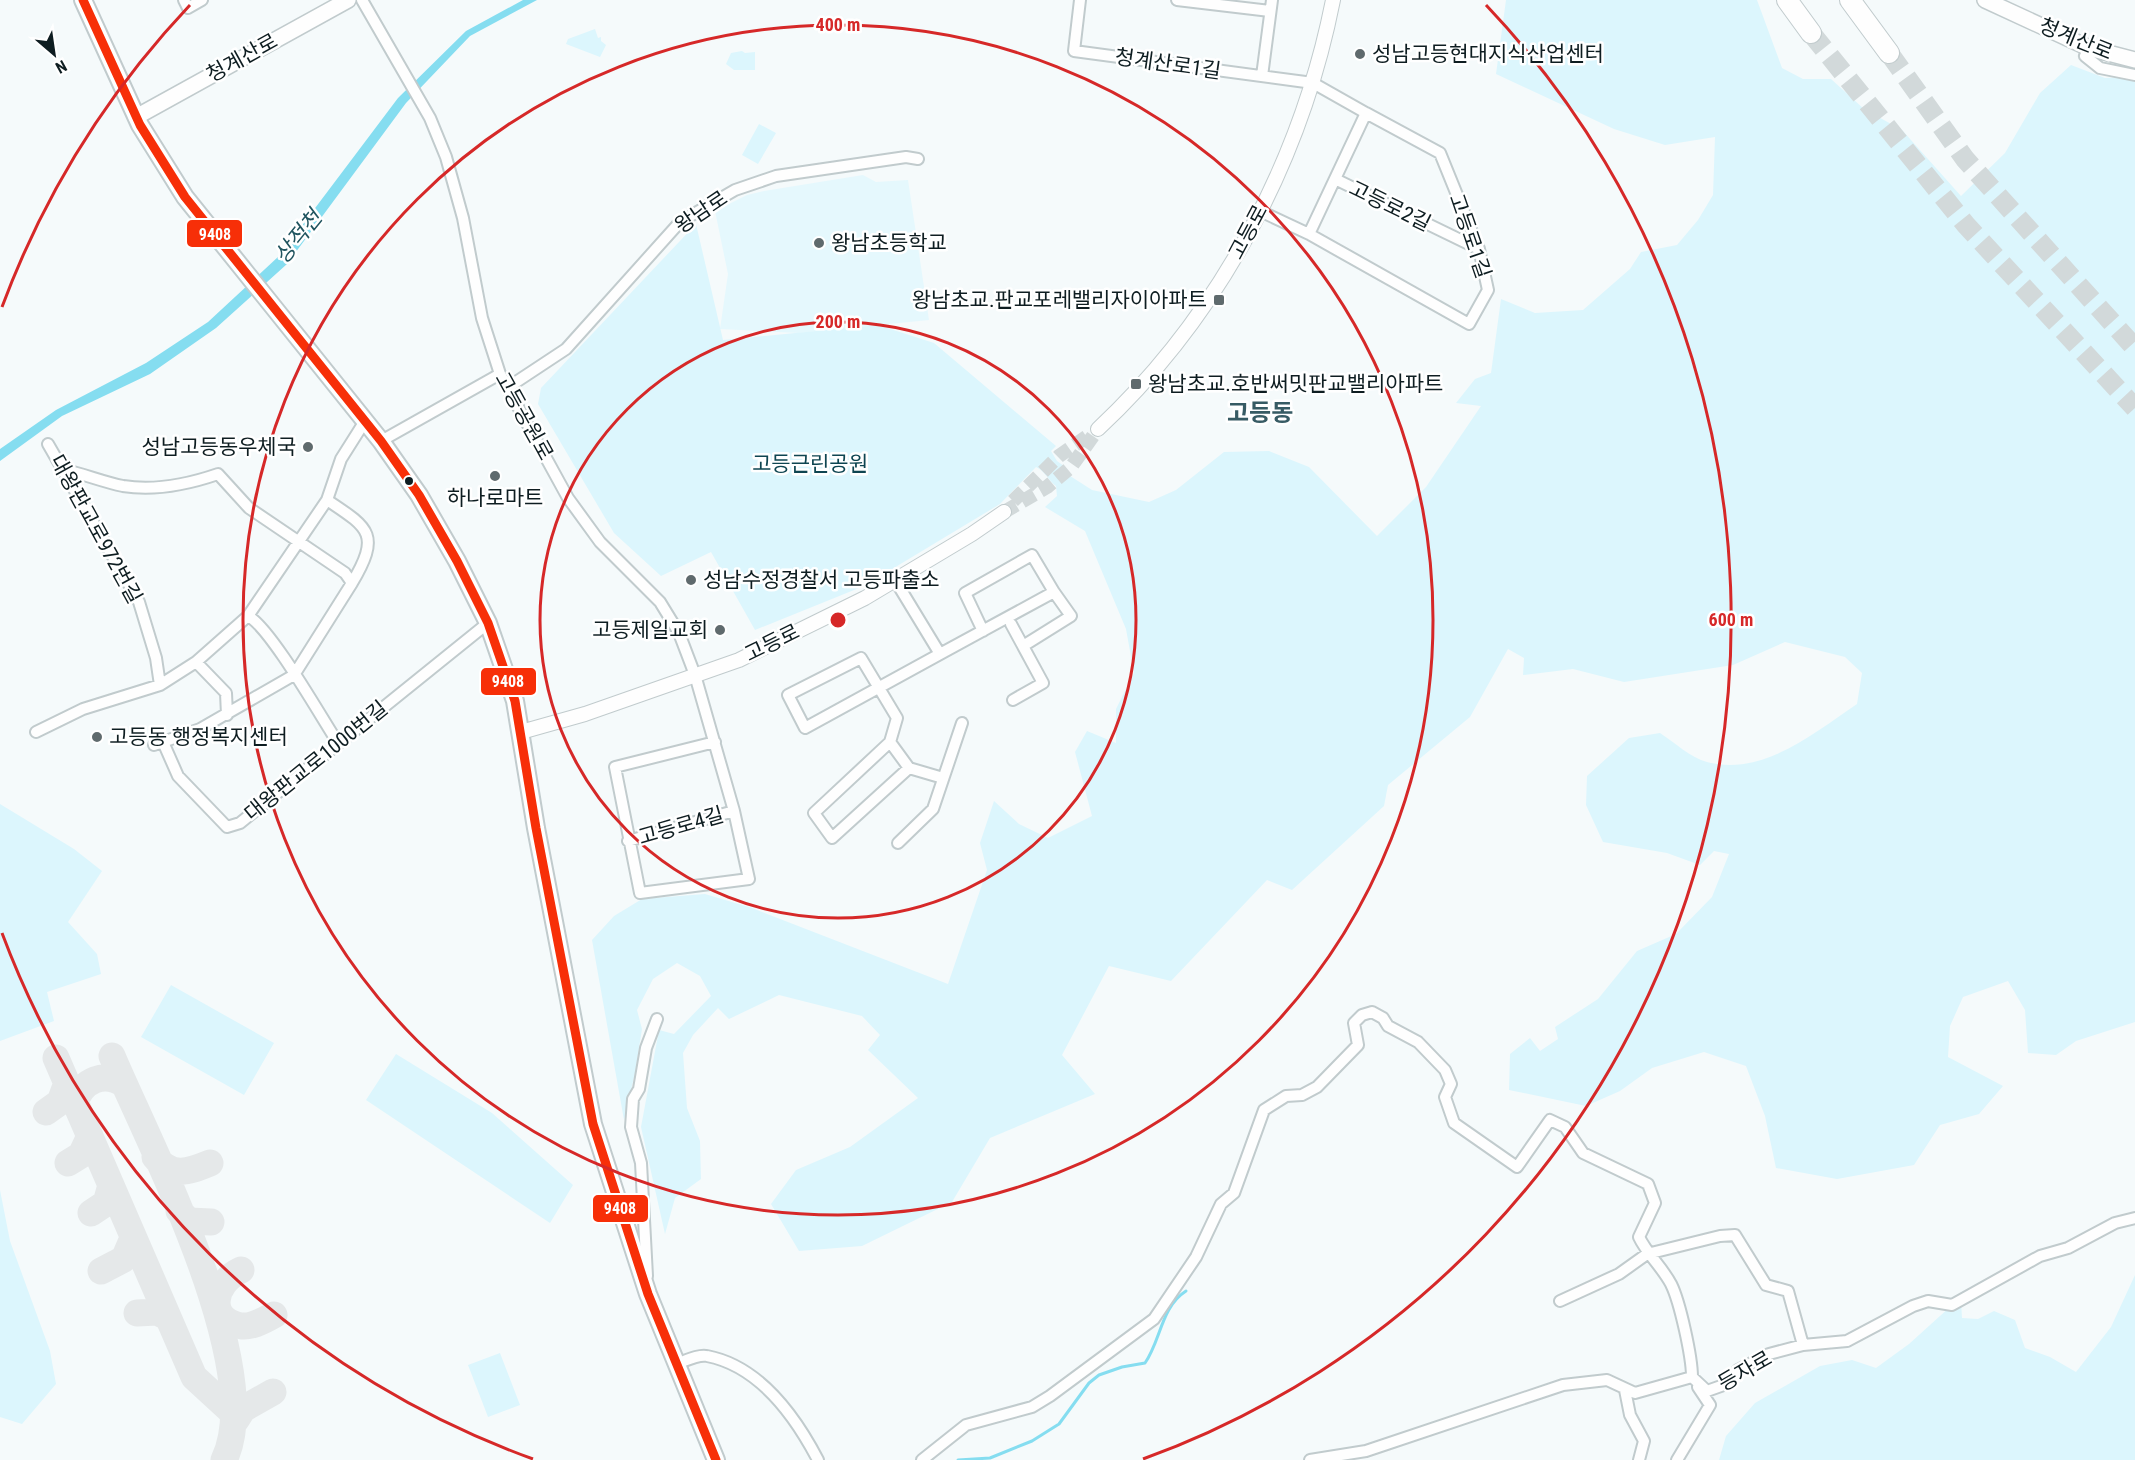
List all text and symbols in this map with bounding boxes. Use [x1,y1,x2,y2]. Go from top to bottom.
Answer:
street label: 청계산로 [2036,13,2116,65]
text: 400 m [816,14,860,35]
north arrow [24,24,84,84]
street label: 청계산로 [202,29,282,87]
place label: 성남고등현대지식산업센터 [1372,42,1604,66]
street label: 청계산로1길 [1113,45,1223,83]
marker: 성남고등현대지식산업센터 [1353,47,1367,61]
text: N [52,56,70,77]
street label: 고등로2길 [1345,176,1435,236]
street label: 왕남로 [670,186,732,238]
street label: 고등로1길 [1444,191,1496,281]
street label: 고등로 [1224,201,1272,263]
water label: 상적천 [269,203,329,268]
line badge: 9408 [186,219,243,248]
text: 9408 [199,225,231,244]
place label: 왕남초등학교 [831,231,947,255]
marker: 왕남초등학교 [812,236,826,250]
place label: 왕남초교.판교포레밸리자이아파트 [912,288,1207,312]
marker: 왕남초교.판교포레밸리자이아파트 [1212,293,1226,307]
text: 200 m [816,311,860,332]
street label: 고등공원로 [490,368,558,464]
place label: 왕남초교.호반써밋판교밸리아파트 [1148,372,1443,396]
marker: 왕남초교.호반써밋판교밸리아파트 [1129,377,1143,391]
district label: 고등동 [1227,399,1293,427]
place label: 성남고등동우체국 [141,435,296,459]
marker: 성남고등동우체국 [301,440,315,454]
street label: 대왕판교로972번길 [45,450,147,608]
park label: 고등근린공원 [752,452,868,476]
marker: 하나로마트 [488,469,502,483]
unlabelled marker [403,475,415,487]
place label: 하나로마트 [447,486,543,510]
place label: 성남수정경찰서 고등파출소 [703,568,940,592]
marker: 성남수정경찰서 고등파출소 [684,573,698,587]
text: 600 m [1709,609,1753,630]
centre of rings [828,610,848,630]
place label: 고등제일교회 [592,618,708,642]
street label: 고등로 [741,620,803,666]
marker: 고등제일교회 [713,623,727,637]
line badge: 9408 [480,667,537,696]
text: 9408 [492,672,524,691]
street label: 대왕판교로1000번길 [240,696,392,826]
place label: 고등동 행정복지센터 [109,725,288,749]
marker: 고등동 행정복지센터 [90,730,104,744]
street label: 고등로4길 [636,802,726,850]
line badge: 9408 [592,1194,649,1223]
text: 9408 [604,1199,636,1218]
street label: 등자로 [1714,1346,1776,1396]

